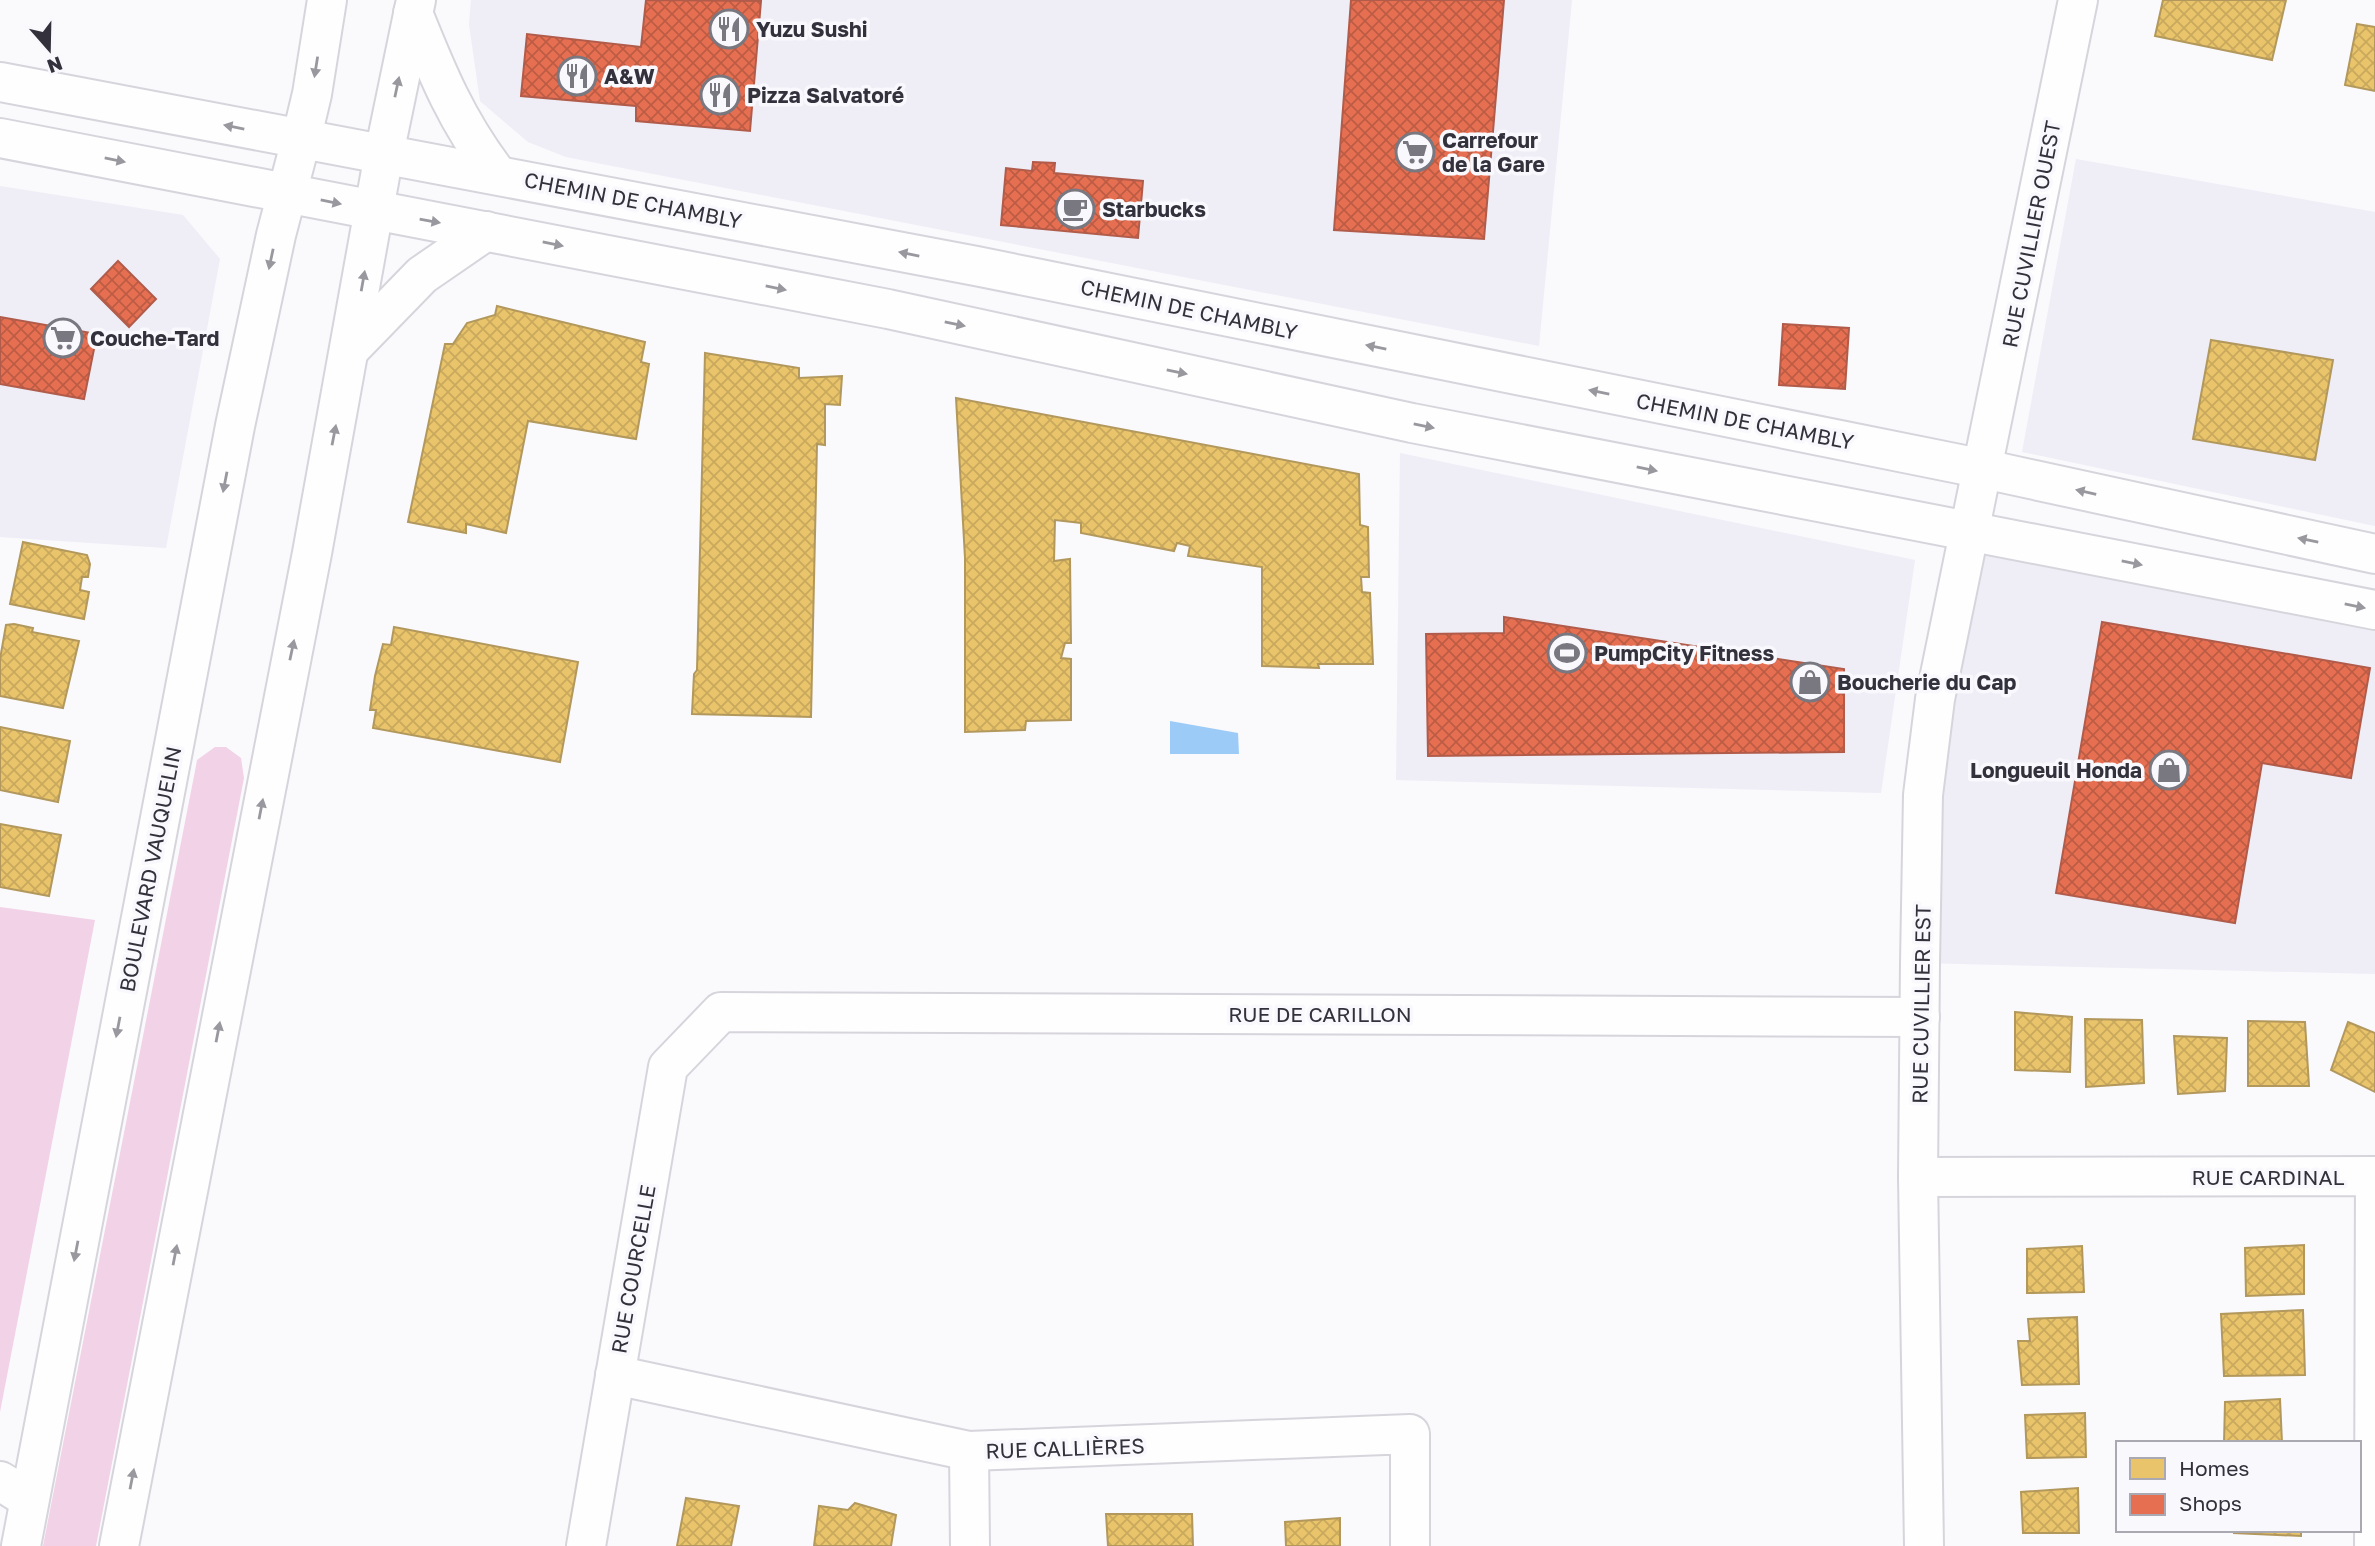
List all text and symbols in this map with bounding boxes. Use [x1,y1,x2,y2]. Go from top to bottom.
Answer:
restaurant icon: Yuzu Sushi [708,8,750,50]
north arrow [14,14,84,84]
place label: Yuzu Sushi [756,16,867,42]
text: N [44,52,66,79]
restaurant icon: A&W [556,55,598,97]
one-way arrow [310,57,321,79]
place label: A&W [604,63,655,89]
restaurant icon: Pizza Salvatoré [699,74,741,116]
one-way arrow [392,76,403,98]
place label: Pizza Salvatoré [747,82,904,108]
street label: RUE CUVILLIER OUEST [1996,118,2066,350]
one-way arrow [223,121,245,132]
place label: Carrefour de la Gare [1442,127,1545,177]
supermarket icon: Carrefour de la Gare [1394,131,1436,173]
one-way arrow [104,155,126,166]
street label: CHEMIN DE CHAMBLY [522,166,744,234]
cafe icon: Starbucks [1054,188,1096,230]
one-way arrow [320,196,342,207]
place label: Starbucks [1102,196,1206,222]
one-way arrow [419,216,441,227]
one-way arrow [542,239,564,250]
one-way arrow [265,248,276,270]
one-way arrow [898,248,920,259]
one-way arrow [358,270,369,292]
street label: CHEMIN DE CHAMBLY [1078,273,1300,345]
one-way arrow [765,283,787,294]
supermarket icon: Couche-Tard [42,317,84,359]
one-way arrow [944,318,966,329]
place label: Couche-Tard [90,325,220,351]
one-way arrow [1365,342,1387,353]
one-way arrow [1166,367,1188,378]
one-way arrow [1588,386,1610,397]
street label: CHEMIN DE CHAMBLY [1634,387,1856,455]
one-way arrow [1413,420,1435,431]
one-way arrow [329,424,340,446]
one-way arrow [1636,464,1658,475]
one-way arrow [219,471,230,493]
one-way arrow [2075,486,2097,497]
one-way arrow [2297,534,2319,545]
one-way arrow [2121,558,2143,569]
one-way arrow [2344,601,2366,612]
sports icon: PumpCity Fitness [1546,632,1588,674]
one-way arrow [287,639,298,661]
place label: PumpCity Fitness [1594,640,1774,666]
shop icon: Boucherie du Cap [1789,661,1831,703]
place label: Boucherie du Cap [1837,669,2016,695]
street label: BOULEVARD VAUQUELIN [113,744,187,994]
shop icon: Longueuil Honda [2148,749,2190,791]
place label: Longueuil Honda [1970,757,2142,783]
one-way arrow [256,798,267,820]
street label: RUE CUVILLIER EST [1906,904,1936,1104]
street label: RUE DE CARILLON [1228,1001,1412,1027]
one-way arrow [112,1016,123,1038]
one-way arrow [213,1021,224,1043]
street label: RUE CARDINAL [2192,1164,2345,1190]
street label: RUE COURCELLE [605,1183,661,1355]
one-way arrow [70,1240,81,1262]
one-way arrow [170,1244,181,1266]
street label: RUE CALLIÈRES [985,1432,1145,1464]
legend [2116,1441,2361,1532]
text: Homes [2179,1455,2249,1481]
one-way arrow [127,1468,138,1490]
text: Shops [2179,1490,2242,1516]

